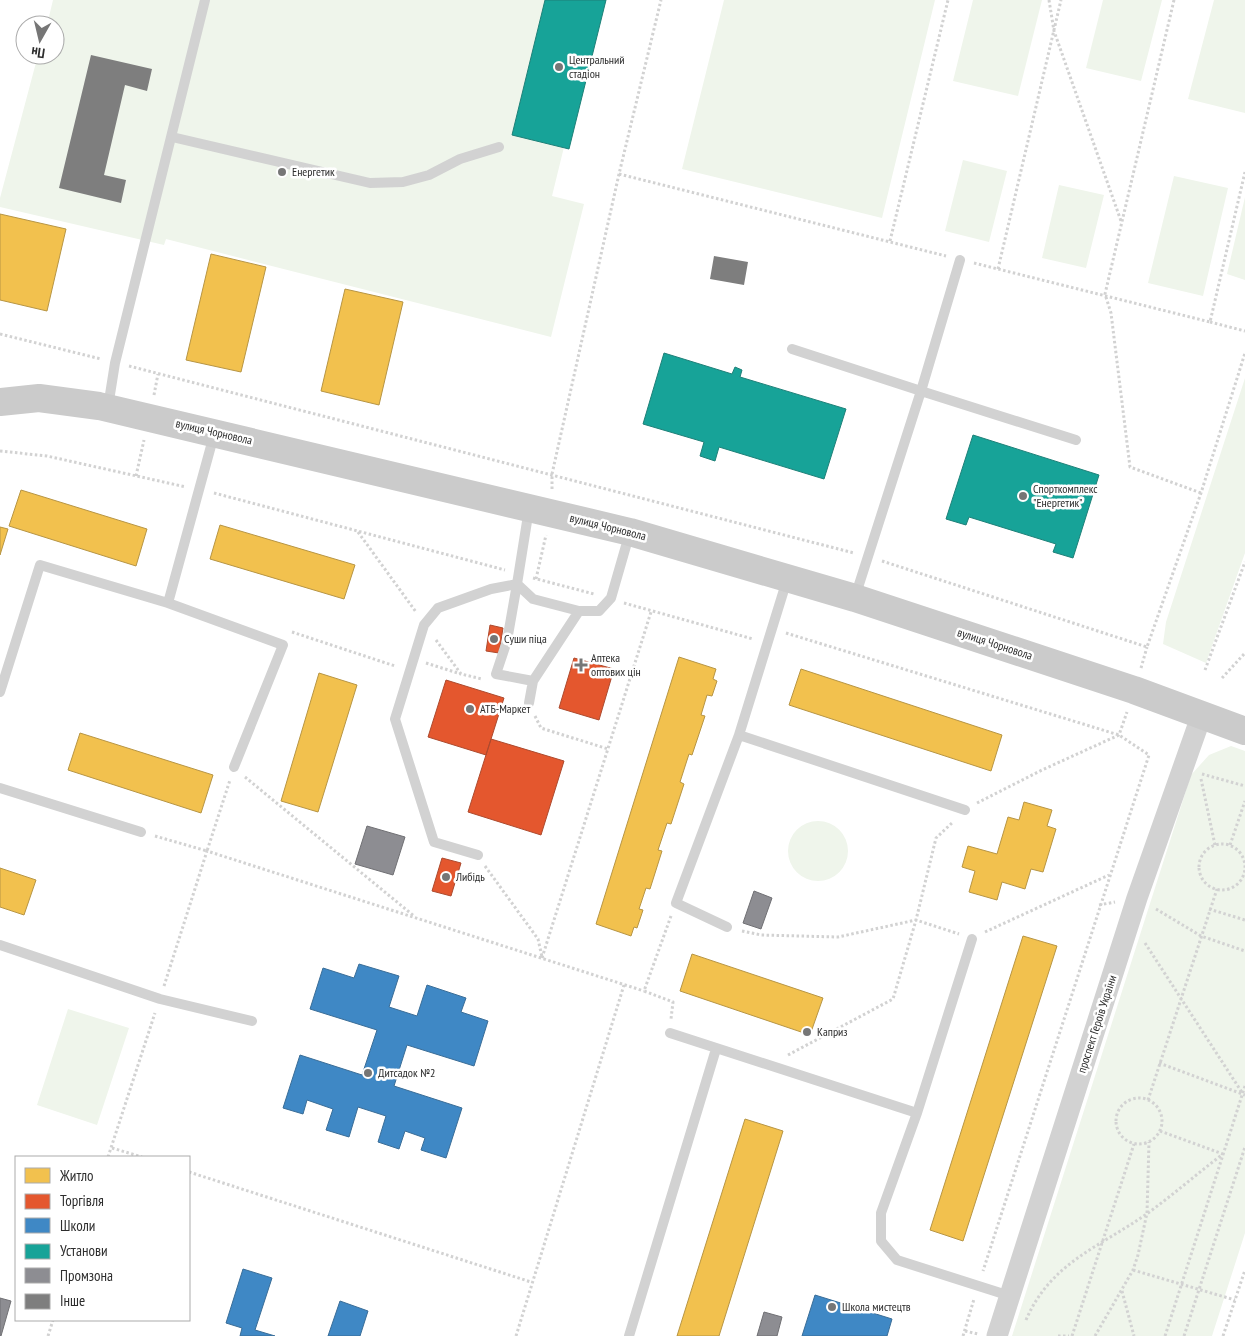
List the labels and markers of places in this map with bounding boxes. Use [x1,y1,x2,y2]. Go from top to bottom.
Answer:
place label: Центральний стадіон [569,52,625,81]
marker: Центральний стадіон [553,61,565,73]
place label: Енергетик [292,164,335,179]
marker: Енергетик [276,166,288,178]
place label: Спорткомплекс "Енергетик" [1033,481,1098,510]
marker: Спорткомплекс "Енергетик" [1017,490,1029,502]
place label: Суши піца [504,631,547,646]
marker: Суши піца [488,633,500,645]
place label: Аптека оптових цін [591,650,641,679]
marker: Аптека оптових цін [575,659,587,671]
place label: АТБ-Маркет [480,701,530,716]
marker: АТБ-Маркет [464,703,476,715]
place label: Либідь [455,869,485,884]
marker: Либідь [440,871,452,883]
place label: Каприз [817,1024,848,1039]
marker: Каприз [801,1026,813,1038]
place label: Дитсадок №2 [378,1065,435,1080]
marker: Дитсадок №2 [362,1067,374,1079]
place label: Школа мистецтв [842,1299,911,1314]
marker: Школа мистецтв [826,1301,838,1313]

